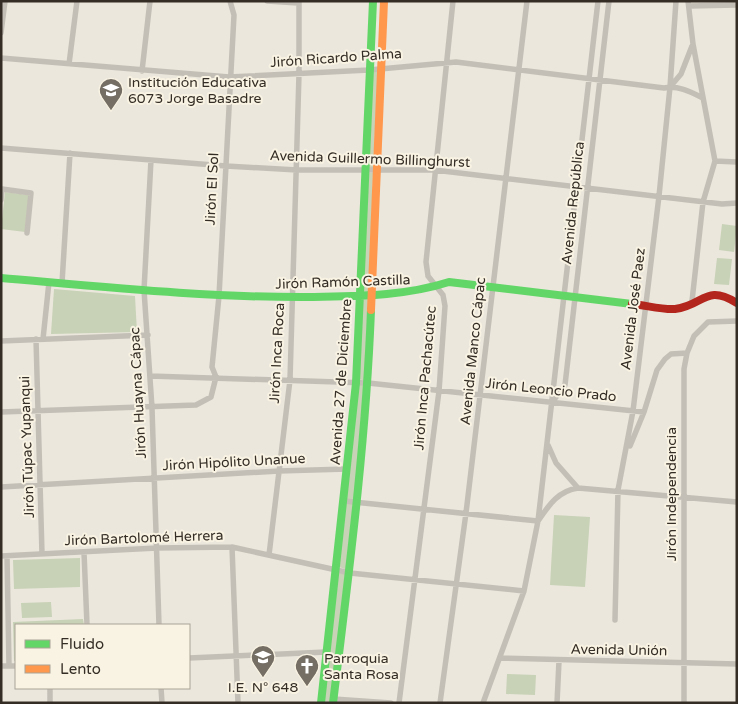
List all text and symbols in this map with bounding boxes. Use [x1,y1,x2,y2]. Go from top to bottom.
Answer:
street label: Jirón Ricardo Palma [270,45,402,71]
place label: Institución Educativa 6073 Jorge Basadre [128,74,267,107]
school or university icon: Institución Educativa 6073 Jorge Basadre [98,77,124,111]
street label: Avenida República [558,140,588,266]
street label: Avenida Guillermo Billinghurst [269,147,471,171]
street label: Jirón El Sol [202,152,222,226]
street label: Avenida José Paez [617,247,649,371]
street label: Jirón Ramón Castilla [275,271,411,293]
street label: Avenida Manco Cápac [457,276,489,426]
street label: Avenida 27 de Diciembre [327,298,355,466]
street label: Jirón Inca Roca [266,302,288,404]
street label: Jirón Inca Pachacútec [410,305,440,451]
street label: Jirón Huayna Cápac [126,327,150,459]
street label: Jirón Leoncio Prado [485,375,617,405]
street label: Jirón Túpac Yupanqui [16,376,38,518]
street label: Jirón Independencia [663,427,680,561]
street label: Jirón Hipólito Unanue [162,450,306,474]
street label: Jirón Bartolomé Herrera [64,527,224,549]
legend [15,624,190,689]
text: Fluido [60,635,104,653]
street label: Avenida Unión [570,641,668,659]
school or university icon: I.E. N° 648 [250,644,276,678]
place label: Parroquia Santa Rosa [324,650,399,683]
church icon: Parroquia Santa Rosa [294,653,320,687]
text: Lento [60,660,101,678]
place label: I.E. N° 648 [228,679,298,696]

